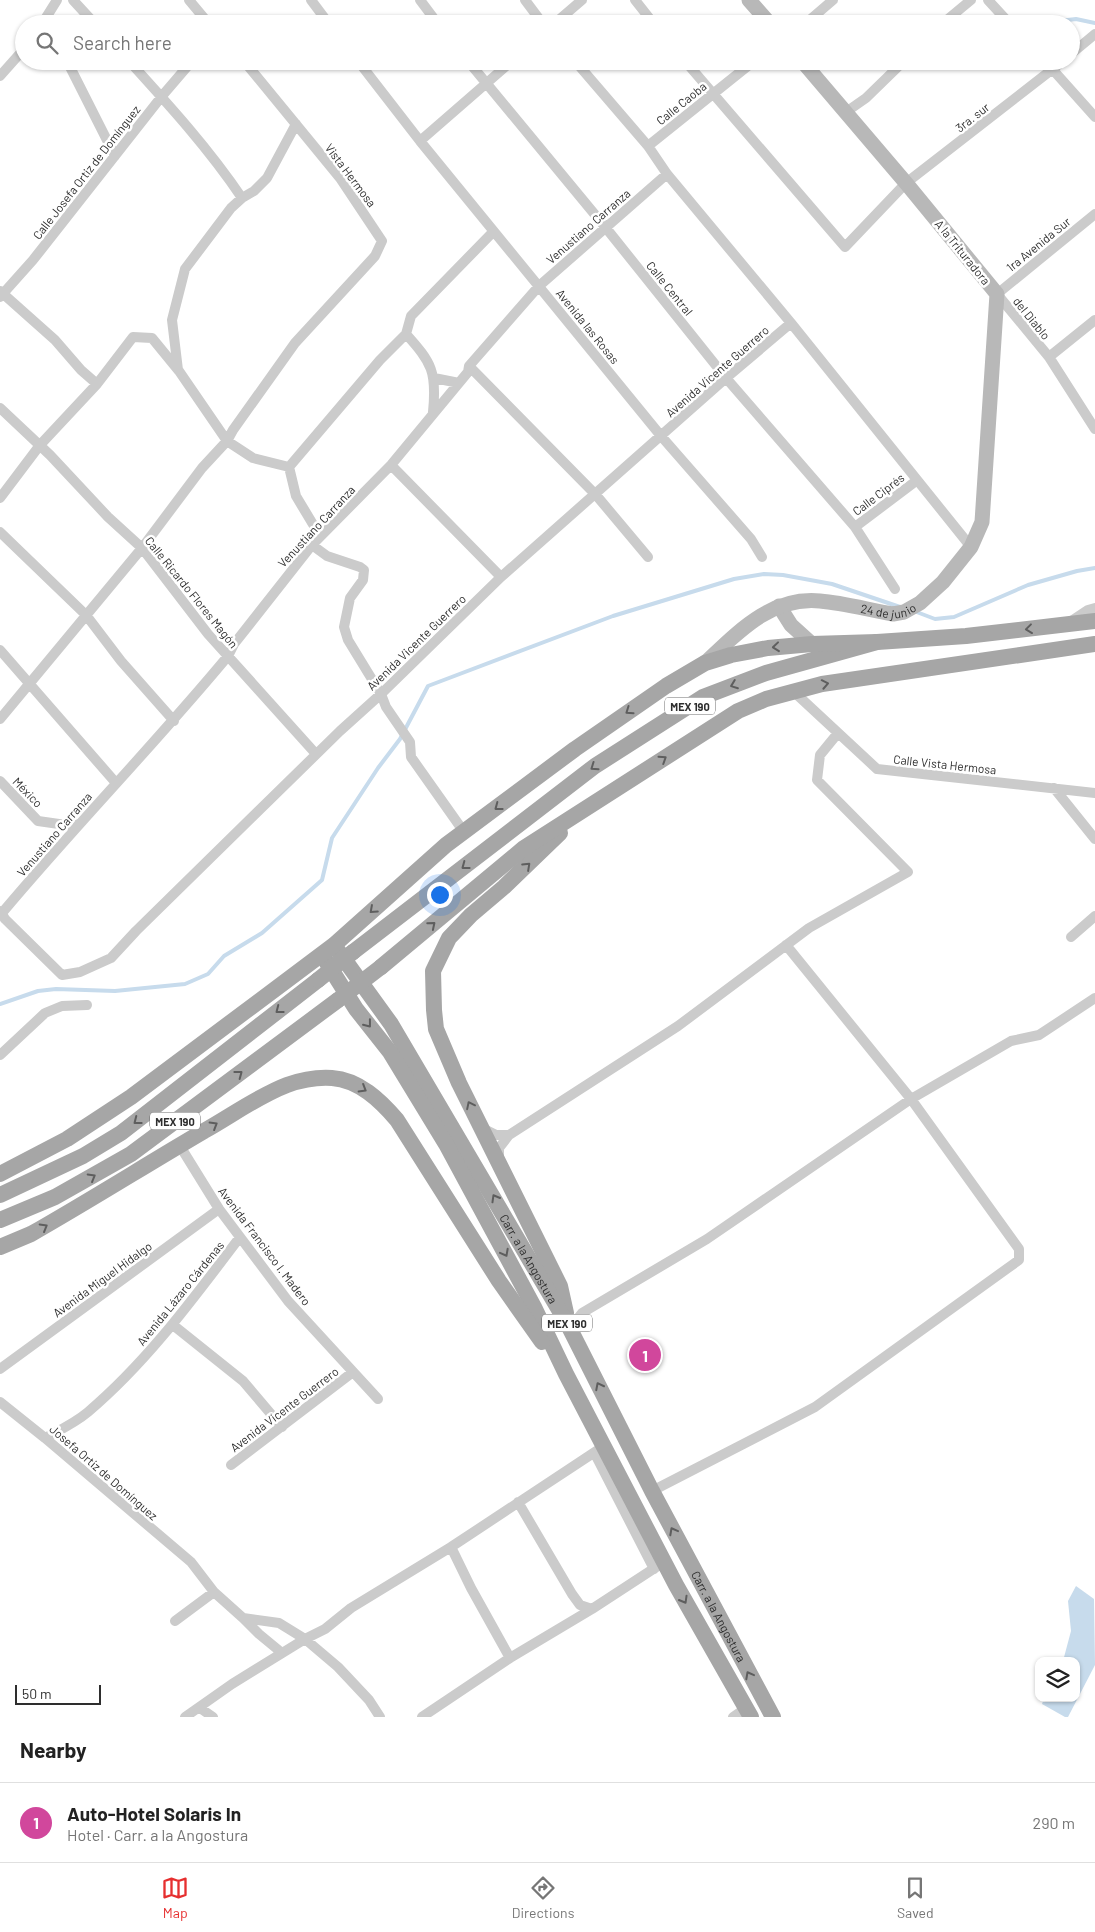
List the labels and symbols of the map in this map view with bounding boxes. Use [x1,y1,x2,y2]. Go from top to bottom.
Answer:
street label: Calle Caoba [653,79,709,127]
street label: 3ra. sur [952,99,992,135]
street label: Calle Josefa Ortiz de Domínguez [29,102,143,242]
street label: Vista Hermosa [323,141,379,209]
street label: Venustiano Carranza [543,186,633,266]
street label: 1ra Avenida Sur [1003,214,1073,274]
street label: A la Trituradora [933,217,993,287]
street label: Calle Central [644,258,696,318]
street label: Avenida las Rosas [554,286,623,366]
street label: del Diablo [1011,294,1053,342]
street label: Avenida Vicente Guerrero [663,322,771,420]
street label: Calle Ciprés [849,470,907,518]
street label: Venustiano Carranza [275,482,357,570]
street label: Calle Ricardo Flores Magón [143,534,241,650]
street label: Avenida Vicente Guerrero [364,591,468,693]
street label: 24 de junio [860,600,918,621]
one-way arrow [1025,623,1033,634]
one-way arrow [772,641,780,652]
one-way arrow [730,679,739,689]
one-way arrow [820,679,829,689]
road number: MEX 190 [665,698,715,714]
one-way arrow [626,705,635,714]
street label: Calle Vista Hermosa [893,752,997,776]
one-way arrow [657,756,667,765]
one-way arrow [590,761,600,770]
street label: México [10,774,46,810]
street label: Venustiano Carranza [14,789,94,879]
one-way arrow [495,801,504,809]
one-way arrow [461,860,471,869]
one-way arrow [521,863,530,872]
your location [427,882,453,908]
one-way arrow [369,904,378,913]
one-way arrow [426,922,435,930]
one-way arrow [276,1005,285,1013]
one-way arrow [362,1018,371,1028]
one-way arrow [233,1071,242,1079]
one-way arrow [357,1083,366,1093]
one-way arrow [467,1102,477,1111]
road number: MEX 190 [150,1112,200,1130]
one-way arrow [134,1115,143,1123]
one-way arrow [208,1122,217,1132]
one-way arrow [86,1174,95,1184]
street label: Avenida Francisco I. Madero [216,1184,314,1308]
one-way arrow [491,1195,501,1204]
street label: Carr. a la Angostura [497,1212,561,1306]
one-way arrow [39,1223,48,1233]
street label: Avenida Miguel Hidalgo [50,1238,154,1320]
street label: Avenida Lázaro Cárdenas [134,1238,227,1348]
one-way arrow [499,1248,509,1257]
road number: MEX 190 [542,1315,592,1332]
pin: 1 [629,1336,661,1374]
street label: Avenida Vicente Guerrero [227,1364,341,1454]
one-way arrow [595,1382,605,1391]
street label: Josefa Ortiz de Domínguez [47,1421,161,1523]
one-way arrow [669,1527,679,1536]
street label: Carr. a la Angostura [689,1568,749,1664]
one-way arrow [678,1594,688,1603]
one-way arrow [745,1671,755,1680]
scale bar [15,1682,101,1705]

